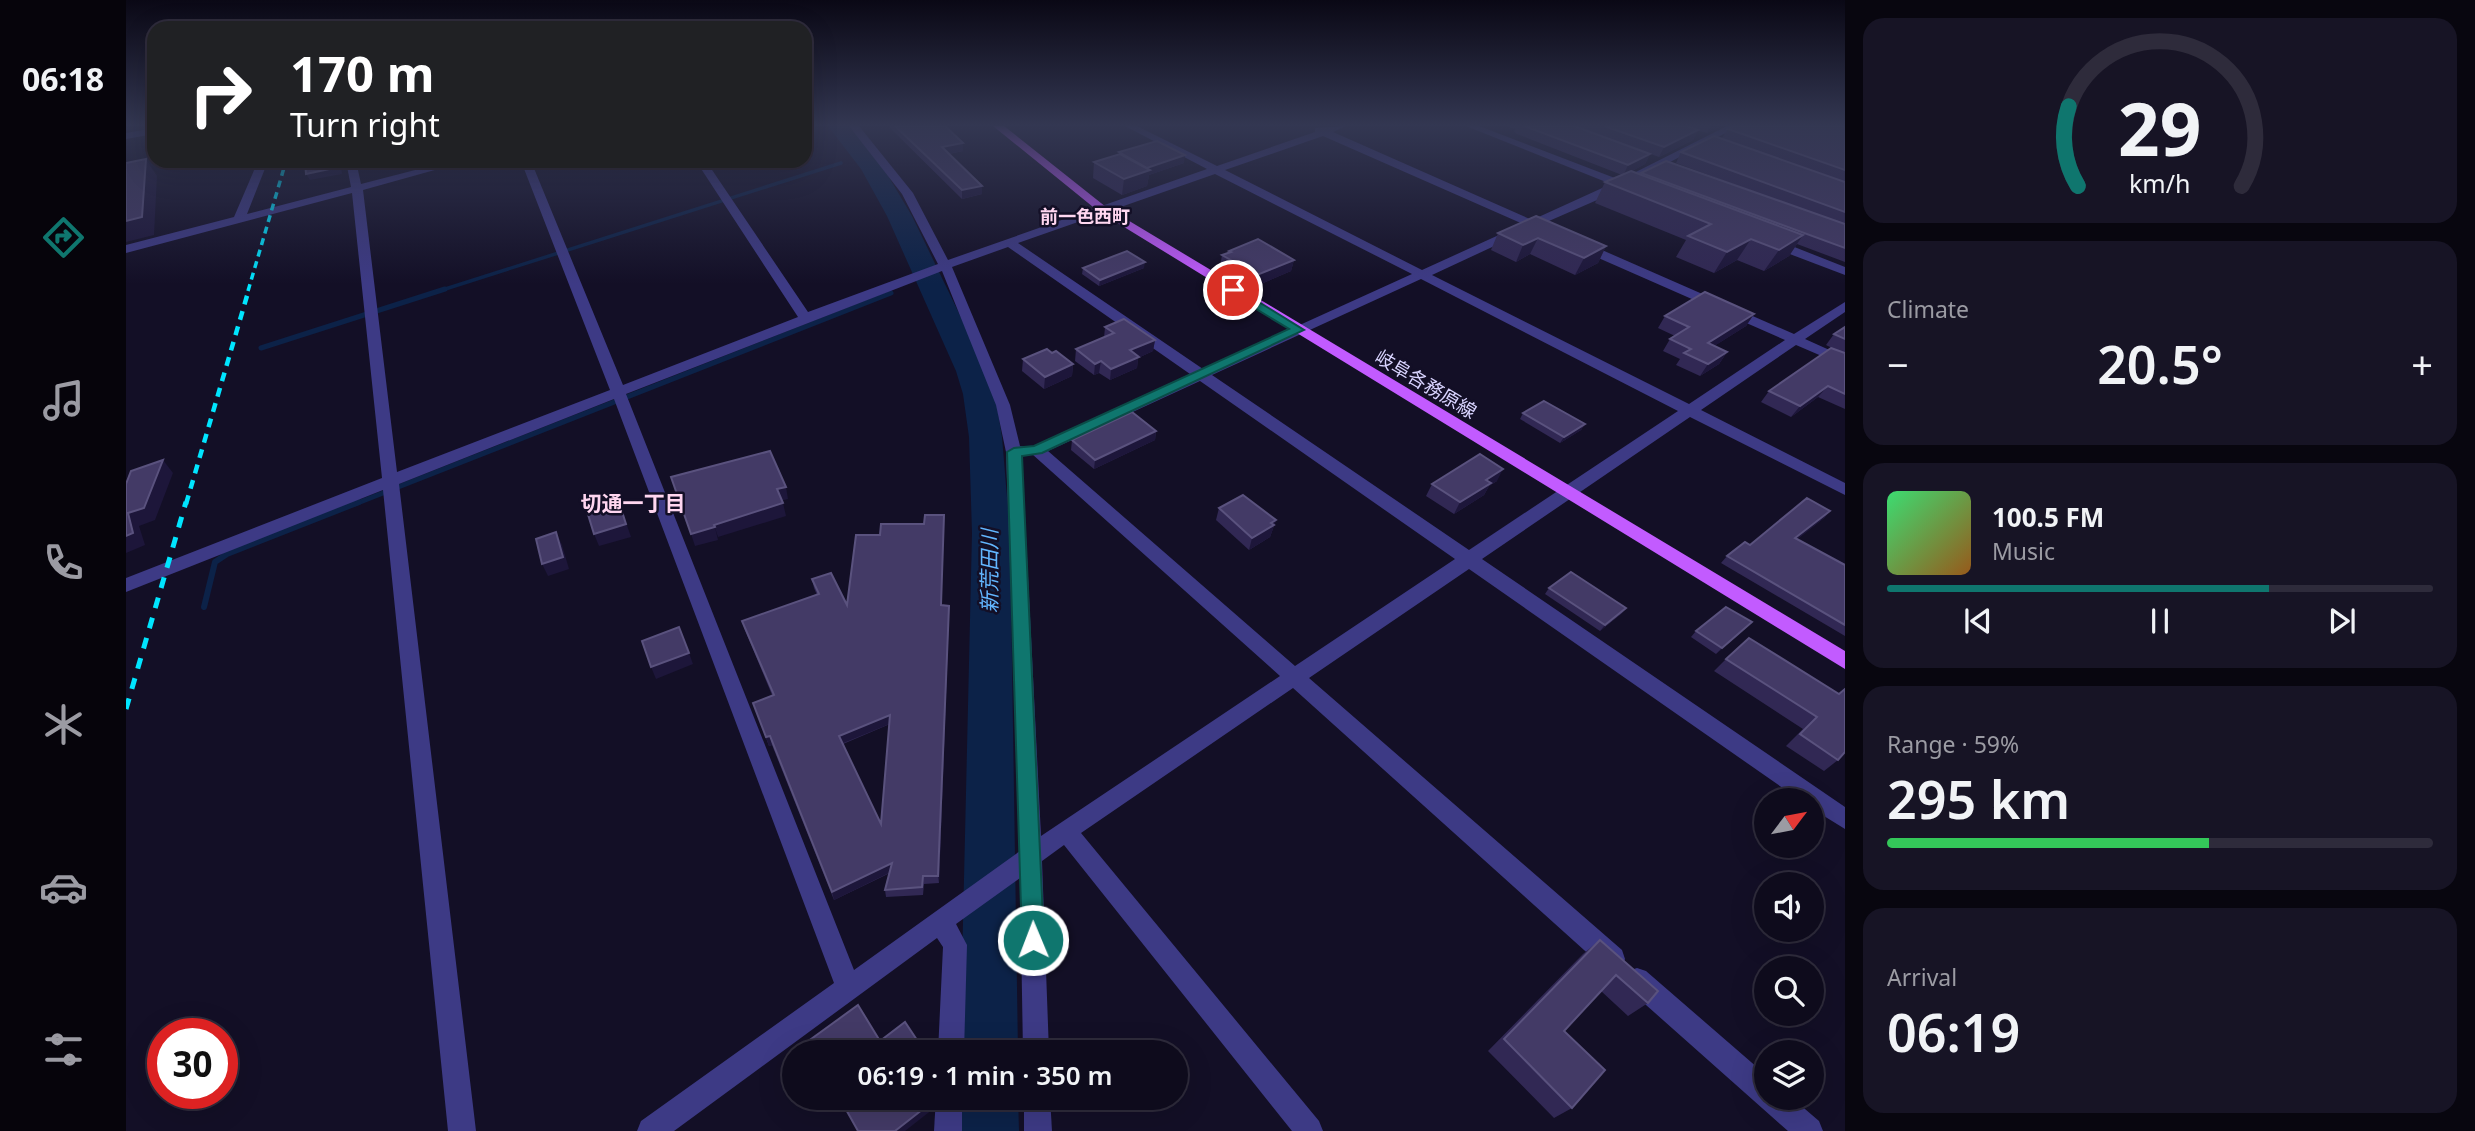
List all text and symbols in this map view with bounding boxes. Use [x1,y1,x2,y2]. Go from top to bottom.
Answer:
text: 170 m [290,40,435,106]
icon: right [175,49,266,140]
text: 06:18 [22,57,104,100]
text: 29 [2118,79,2202,178]
text: Turn right [290,103,440,146]
text: km/h [2129,166,2191,200]
district label: 前一色西町 [1040,204,1130,228]
icon: directions [39,213,88,262]
pin [1203,260,1263,320]
icon: arrive [1214,271,1252,309]
text: Climate [1887,293,1969,325]
text: 20.5° [2097,328,2223,399]
text: − [1887,338,1909,390]
text: + [2411,338,2433,390]
street label: 岐阜各務原線 [1370,343,1482,425]
icon: music [39,376,88,425]
district label: 切通一丁目 [581,489,686,517]
text: 100.5 FM [1992,499,2104,535]
water label: 新荒田川 [975,527,1003,613]
text: Music [1992,535,2055,567]
icon: phone [39,538,88,587]
icon: previous [1959,602,1997,640]
icon: pause [2141,602,2179,640]
icon: next [2323,602,2361,640]
icon: climate [39,700,88,749]
text: Range · 59% [1887,728,2019,760]
text: 295 km [1887,763,2070,834]
north arrow [1754,788,1824,858]
map controls [1754,788,1824,1110]
icon: car [39,863,88,912]
button: sound [1754,872,1824,942]
position arrow [996,903,1070,977]
button: search [1754,956,1824,1026]
text: Arrival [1887,961,1957,993]
text: 06:19 [1887,996,2020,1067]
speed limit sign: 30 [147,1018,238,1109]
icon: filters [39,1025,88,1074]
button: layers [1754,1040,1824,1110]
text: 06:19 · 1 min · 350 m [858,1057,1112,1093]

